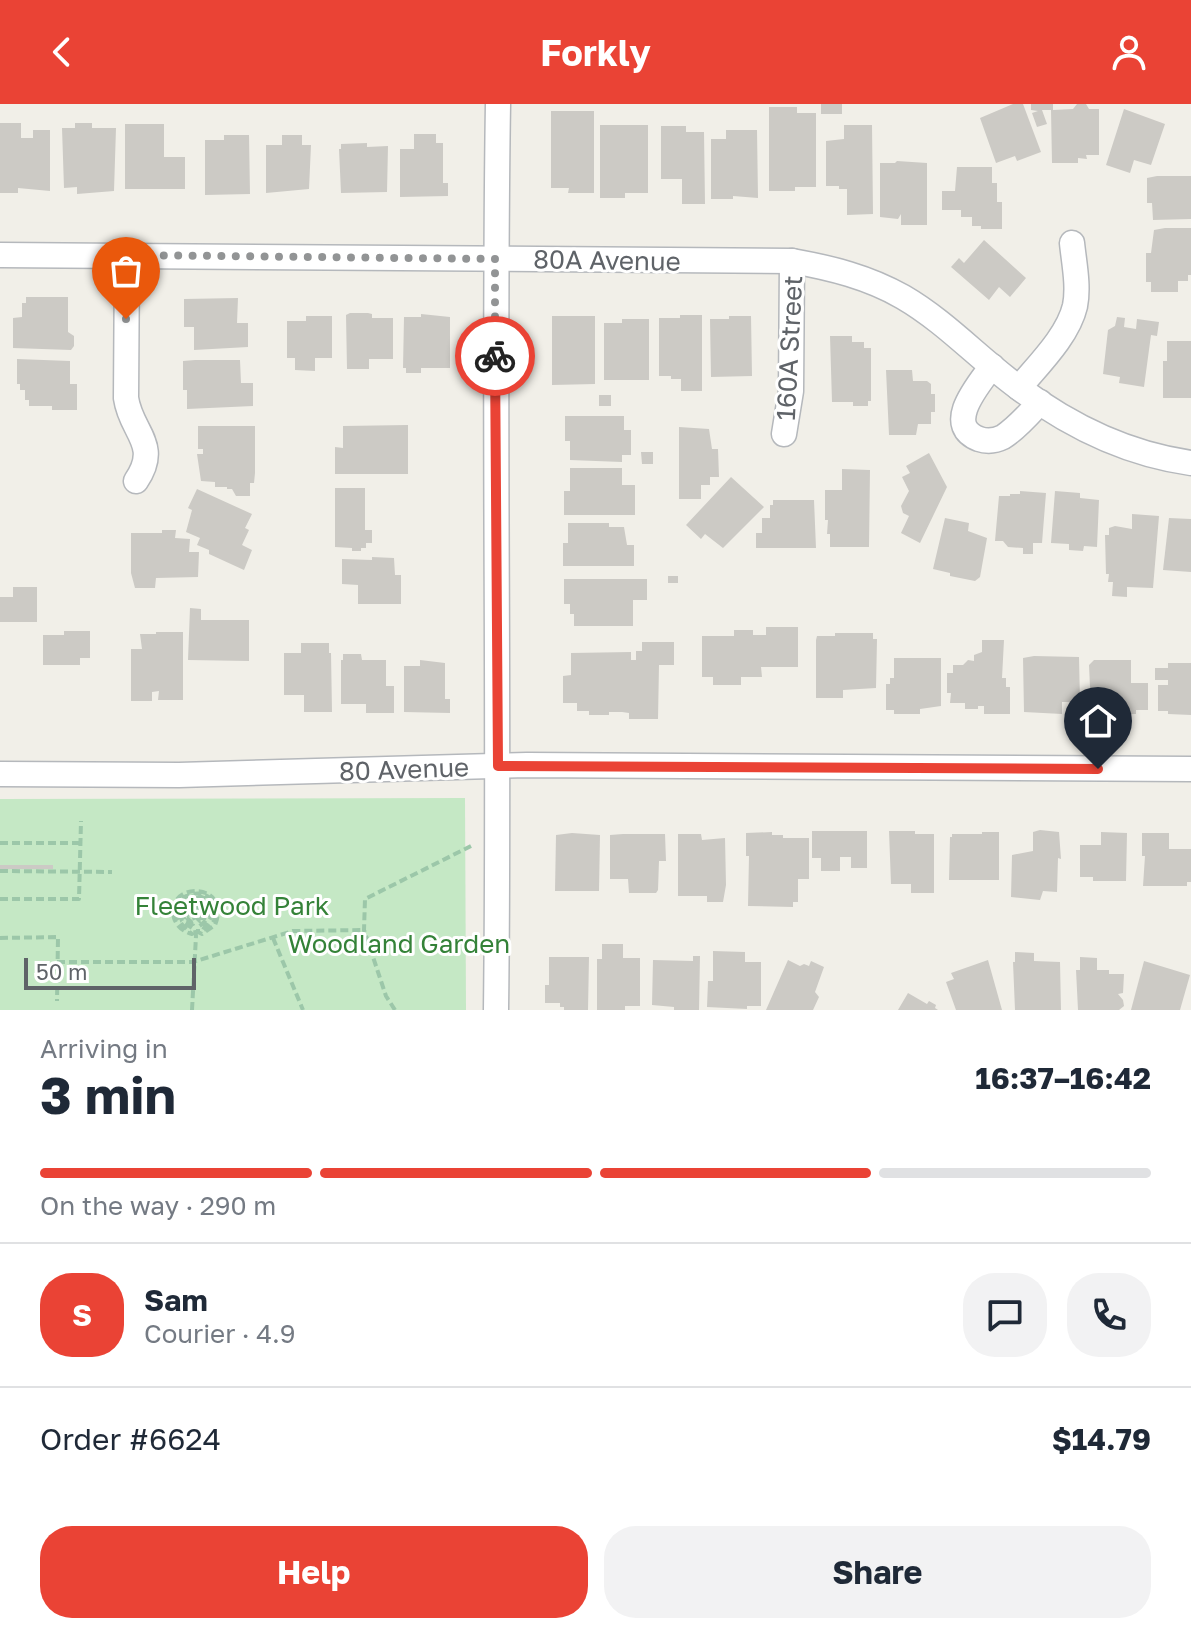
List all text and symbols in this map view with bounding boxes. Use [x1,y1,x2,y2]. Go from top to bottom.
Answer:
icon: back [40,30,84,74]
icon: person [1107,30,1151,74]
text: Forkly [540,31,651,74]
pin [92,237,160,319]
street label: 80A Avenue [533,243,681,277]
icon: bag [104,249,148,293]
street label: 160A Street [770,275,808,421]
courier [455,316,535,396]
icon: bike [473,334,517,378]
pin [1064,687,1132,769]
icon: home [1076,699,1120,743]
street label: 80 Avenue [338,751,470,787]
park label: Fleetwood Park [134,890,330,921]
park label: Woodland Garden [288,928,510,959]
scale bar [24,954,196,990]
text: 50 m [36,958,87,985]
text: Arriving in [40,1033,168,1064]
text: 16:37–16:42 [975,1060,1151,1096]
text: 3 min [40,1063,176,1125]
text: On the way · 290 m [40,1190,276,1221]
button: chat [963,1273,1047,1357]
button: phone [1067,1273,1151,1357]
text: Sam [144,1282,208,1318]
text: S [72,1297,92,1333]
text: Courier · 4.9 [144,1318,296,1349]
text: Order #6624 [40,1421,221,1457]
text: $14.79 [1052,1421,1151,1457]
button: Help [40,1526,588,1618]
button: Share [604,1526,1151,1618]

